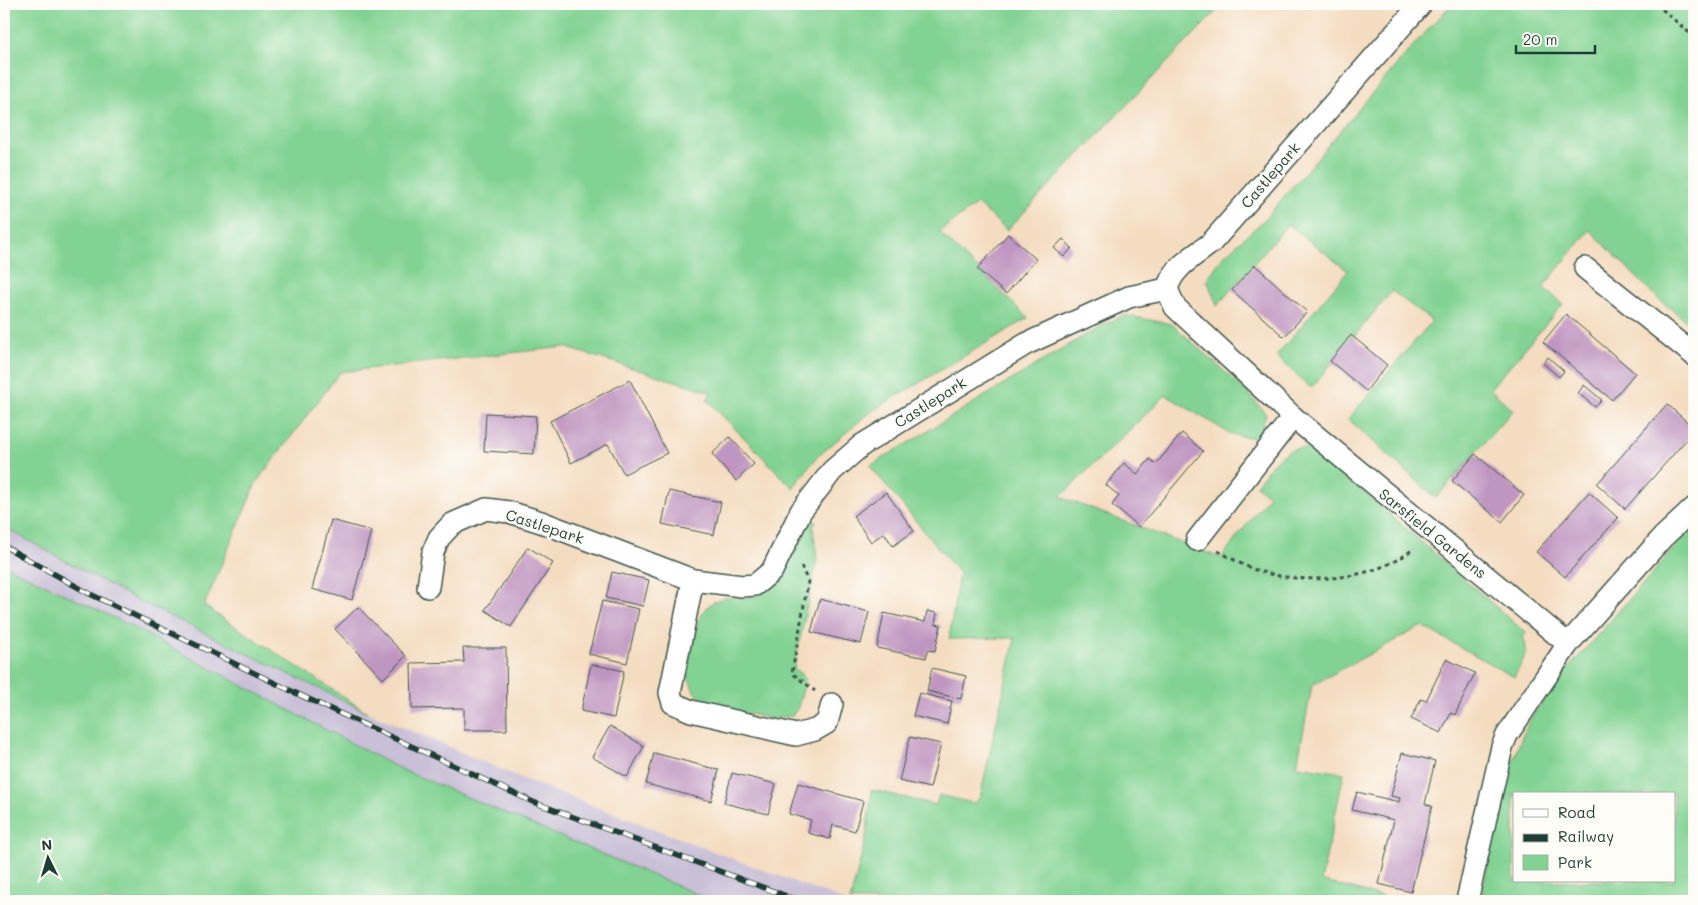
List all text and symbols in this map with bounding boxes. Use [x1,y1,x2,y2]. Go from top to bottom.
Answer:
scale bar [1516,22,1594,54]
text: 20 m [1523,29,1557,49]
street label: Castlepark [1236,138,1304,212]
street label: Castlepark [890,372,970,432]
street label: Sarsfield Gardens [1375,483,1491,583]
street label: Castlepark [503,504,587,548]
legend [1513,792,1676,882]
text: Road [1558,802,1595,822]
text: Railway [1558,826,1614,846]
north arrow [22,832,72,882]
text: N [41,835,53,854]
text: Park [1558,852,1592,872]

